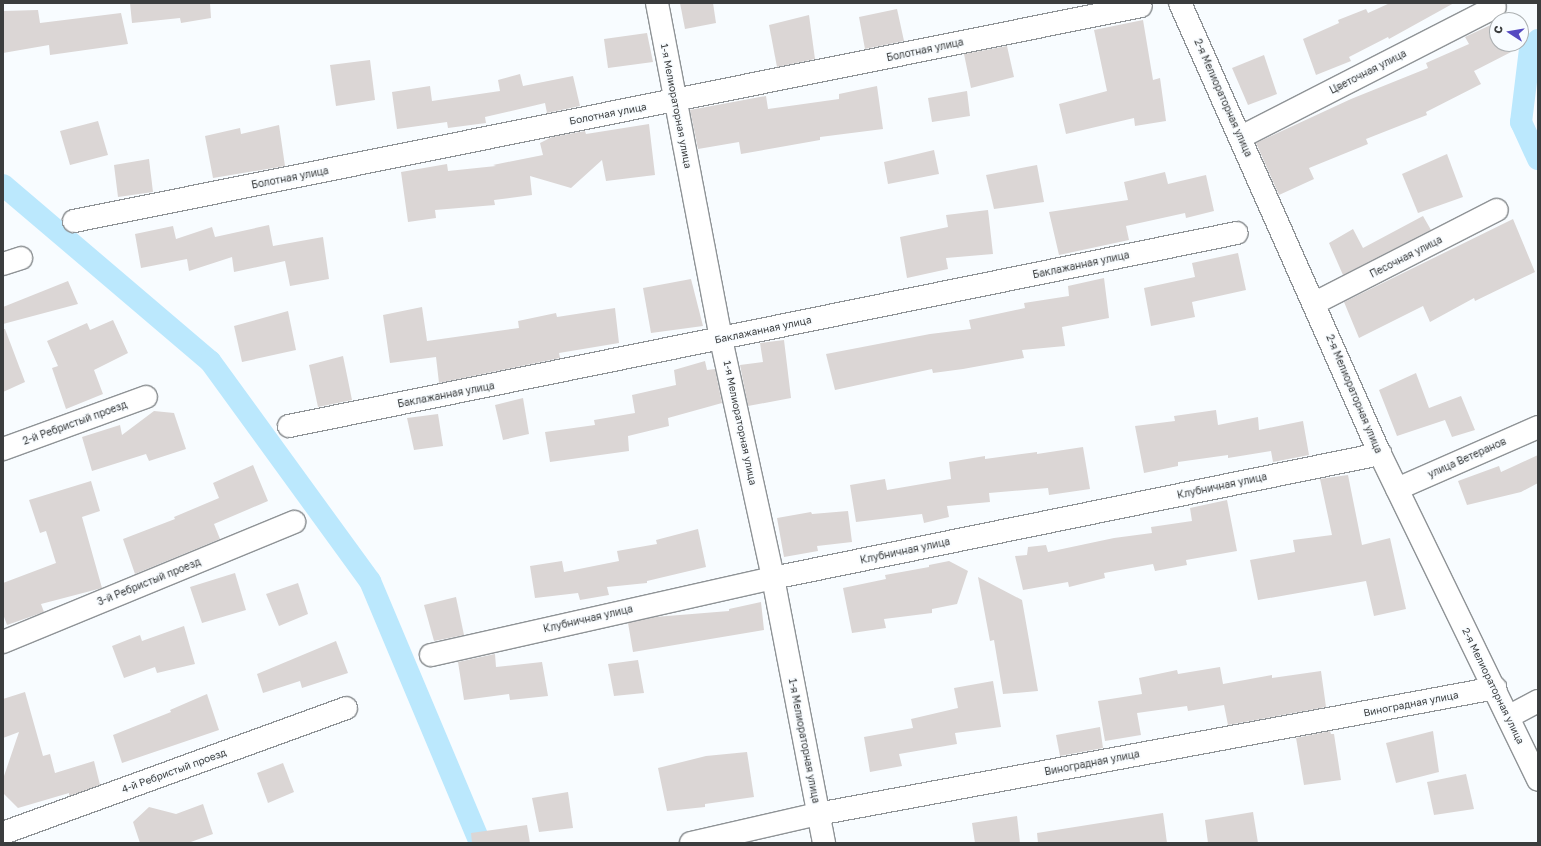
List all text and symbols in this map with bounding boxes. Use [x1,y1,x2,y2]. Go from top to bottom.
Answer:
north arrow [1489,12,1529,52]
text: С [1491,24,1505,35]
street label: Болотная улица [885,36,965,64]
street label: 2-я Мелиораторная улица [1191,37,1255,159]
street label: 1-я Мелиораторная улица [658,43,694,169]
street label: Цветочная улица [1328,47,1408,97]
street label: Болотная улица [568,101,648,127]
street label: Болотная улица [250,165,330,191]
street label: Песочная улица [1368,234,1444,280]
street label: Баклажанная улица [1032,249,1130,281]
street label: Баклажанная улица [714,314,812,346]
street label: 2-я Мелиораторная улица [1323,333,1385,455]
street label: 1-я Мелиораторная улица [721,360,759,486]
street label: Баклажанная улица [396,380,496,410]
street label: 2-й Ребристый проезд [21,399,129,447]
street label: улица Ветеранов [1426,435,1508,481]
street label: Клубничная улица [1176,471,1268,501]
street label: Клубничная улица [859,536,951,566]
street label: 3-й Ребристый проезд [96,556,202,608]
street label: Клубничная улица [542,603,634,635]
street label: 2-я Мелиораторная улица [1460,626,1526,746]
street label: 1-я Мелиораторная улица [786,678,822,804]
street label: Виноградная улица [1362,689,1460,719]
street label: 4-й Ребристый проезд [120,746,228,796]
street label: Виноградная улица [1043,748,1141,778]

